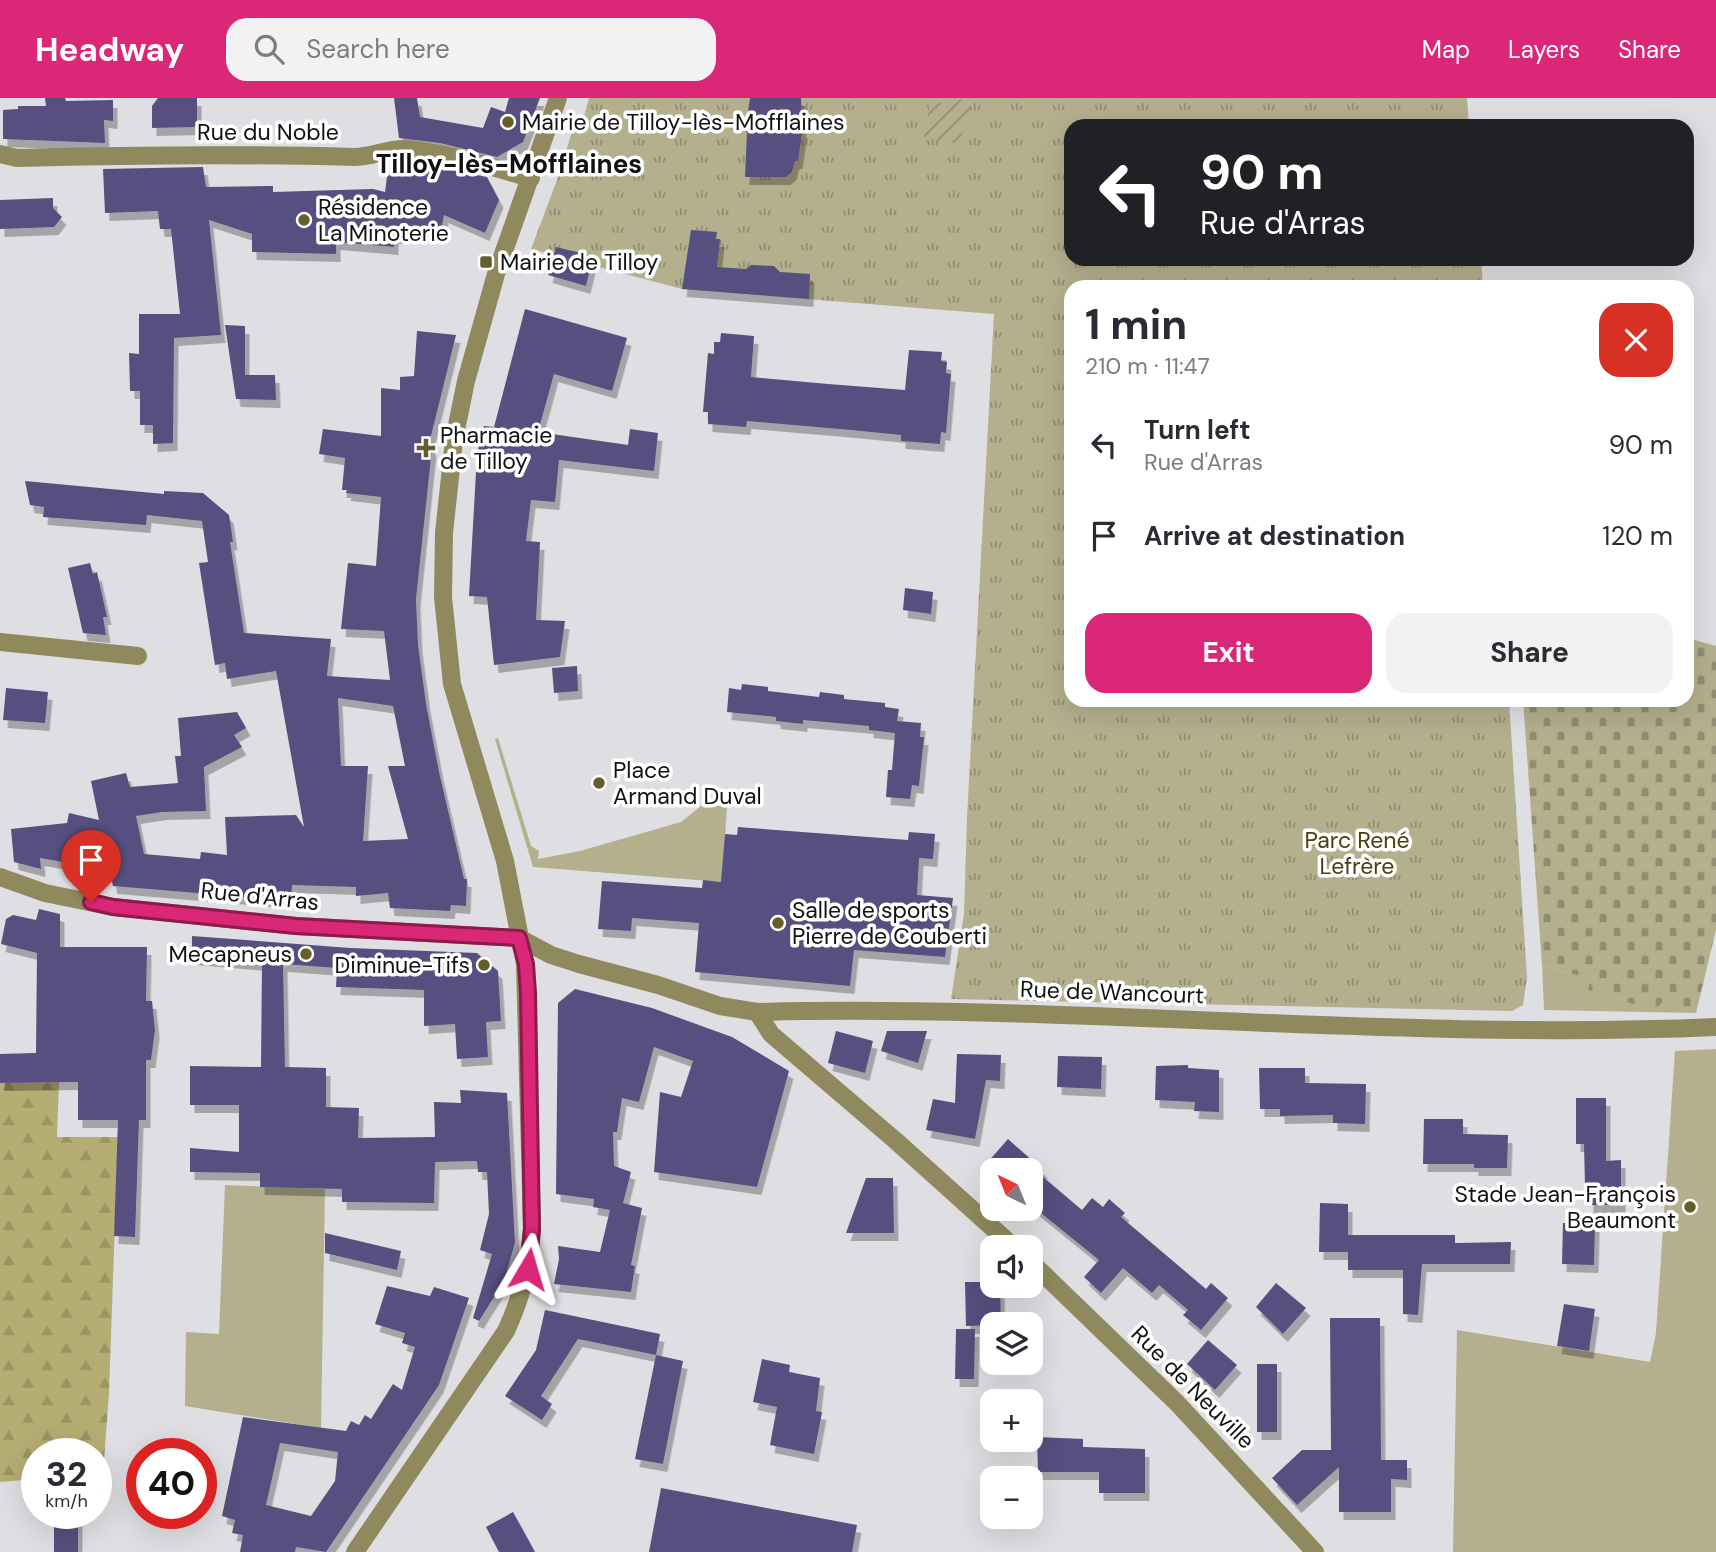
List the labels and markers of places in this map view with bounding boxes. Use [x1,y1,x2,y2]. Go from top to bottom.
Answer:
place label: Mairie de Tilloy-lès-Mofflaines [522,107,845,137]
marker: Mairie de Tilloy-lès-Mofflaines [500,114,516,130]
place label: Résidence La Minoterie [318,192,449,248]
marker: Résidence La Minoterie [296,212,312,228]
place label: Mairie de Tilloy [500,247,659,277]
marker: Mairie de Tilloy [478,254,494,270]
place label: Pharmacie de Tilloy [440,420,552,476]
marker: Pharmacie de Tilloy [418,440,434,456]
place label: Place Armand Duval [613,755,762,811]
marker: Place Armand Duval [591,775,607,791]
pin [61,830,121,902]
place label: Salle de sports Pierre de Couberti [792,895,987,951]
marker: Salle de sports Pierre de Couberti [770,915,786,931]
place label: Mecapneus [169,939,292,969]
marker: Mecapneus [298,946,314,962]
place label: Diminue-Tifs [335,950,470,980]
marker: Diminue-Tifs [476,957,492,973]
place label: Stade Jean-François Beaumont [1454,1179,1676,1235]
marker: Stade Jean-François Beaumont [1682,1199,1698,1215]

